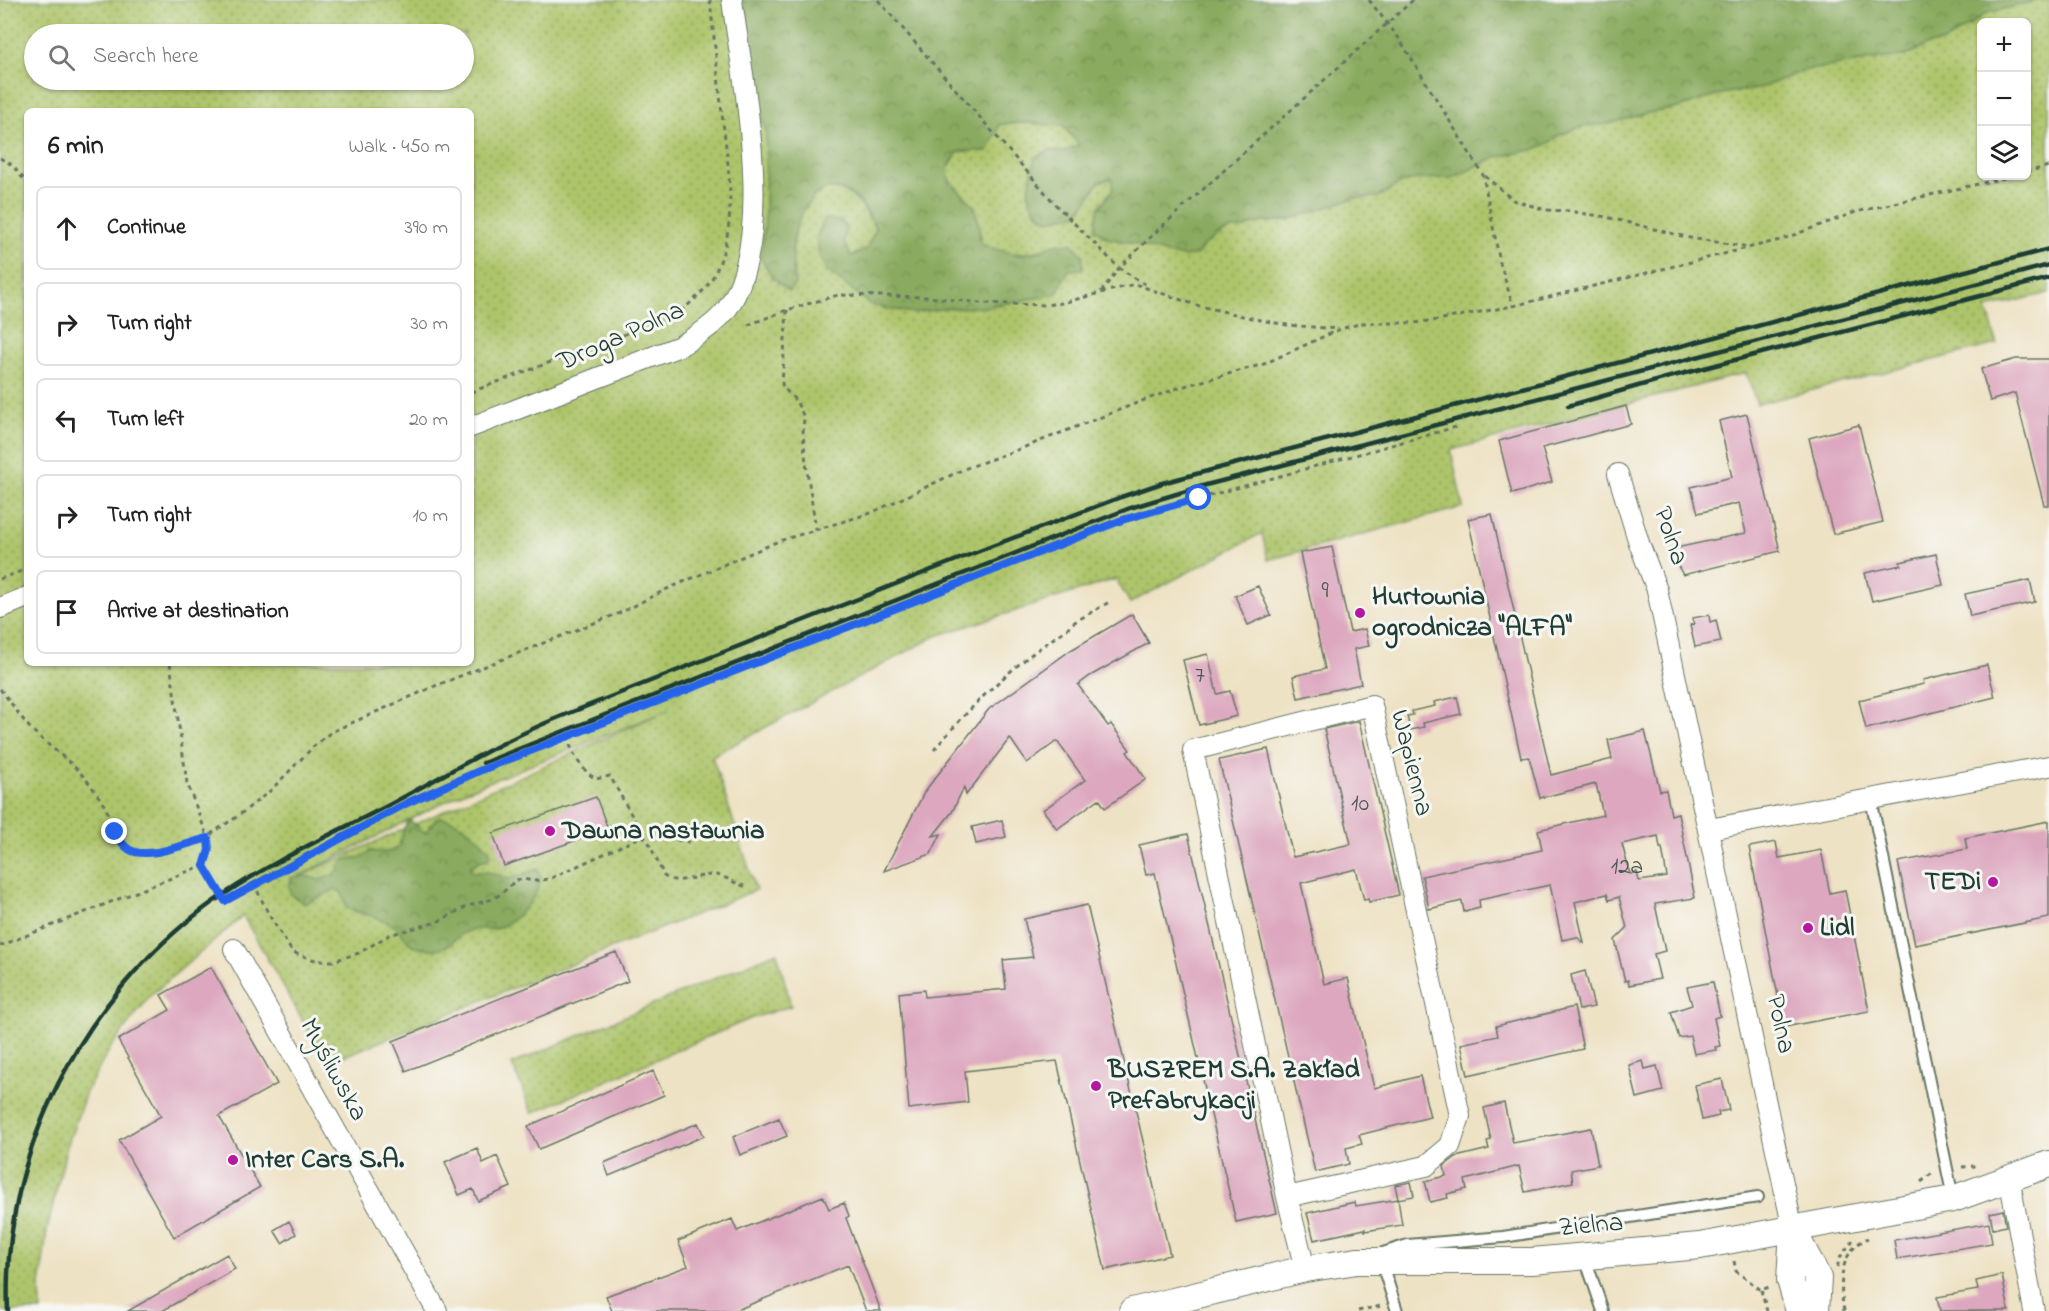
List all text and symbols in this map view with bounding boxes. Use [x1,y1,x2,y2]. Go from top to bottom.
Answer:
map controls [1977,18,2031,180]
button: + [1977,18,2031,72]
search box [24,24,474,90]
icon: search [45,41,78,74]
text: Search here [93,41,198,73]
button: − [1977,72,2031,126]
button: layers [1977,126,2031,180]
text: 6 min [48,128,104,166]
text: Walk · 450 m [348,133,450,162]
icon: ahead [50,212,83,245]
text: Continue [107,212,186,244]
text: 390 m [405,214,448,243]
street label: Droga Polna [550,292,691,383]
icon: right [50,308,83,341]
text: Turn right [107,308,192,340]
text: 30 m [411,310,448,339]
icon: left [50,404,83,437]
text: Turn left [107,404,184,436]
text: 20 m [409,406,448,435]
route start [1185,484,1211,510]
icon: right [50,500,83,533]
text: Turn right [107,500,192,532]
street label: Polna [1642,501,1698,571]
text: 10 m [412,502,448,531]
house number: 9 [1321,574,1329,609]
place label: Hurtownia ogrodnicza "ALFA" [1372,578,1573,649]
icon: arrive [50,596,83,629]
text: Arrive at destination [107,596,289,628]
marker: Hurtownia ogrodnicza "ALFA" [1353,606,1367,620]
house number: 7 [1195,659,1205,694]
street label: Wapienna [1379,706,1443,820]
house number: 10 [1351,787,1369,822]
place label: Dawna nastawnia [560,812,765,851]
route end [101,818,127,844]
marker: Dawna nastawnia [543,824,557,838]
house number: 12a [1611,850,1643,885]
place label: TEDi [1924,863,1981,902]
marker: TEDi [1986,875,2000,889]
place label: Lidl [1820,909,1855,948]
marker: Lidl [1801,921,1815,935]
street label: Polna [1755,991,1805,1057]
street label: Myśliwska [289,1011,377,1129]
place label: BUSZREM S.A. Zakład Prefabrykacji [1106,1051,1361,1121]
marker: BUSZREM S.A. Zakład Prefabrykacji [1089,1079,1103,1093]
place label: Inter Cars S.A. [245,1141,405,1180]
marker: Inter Cars S.A. [226,1153,240,1167]
street label: Zielna [1557,1204,1625,1248]

